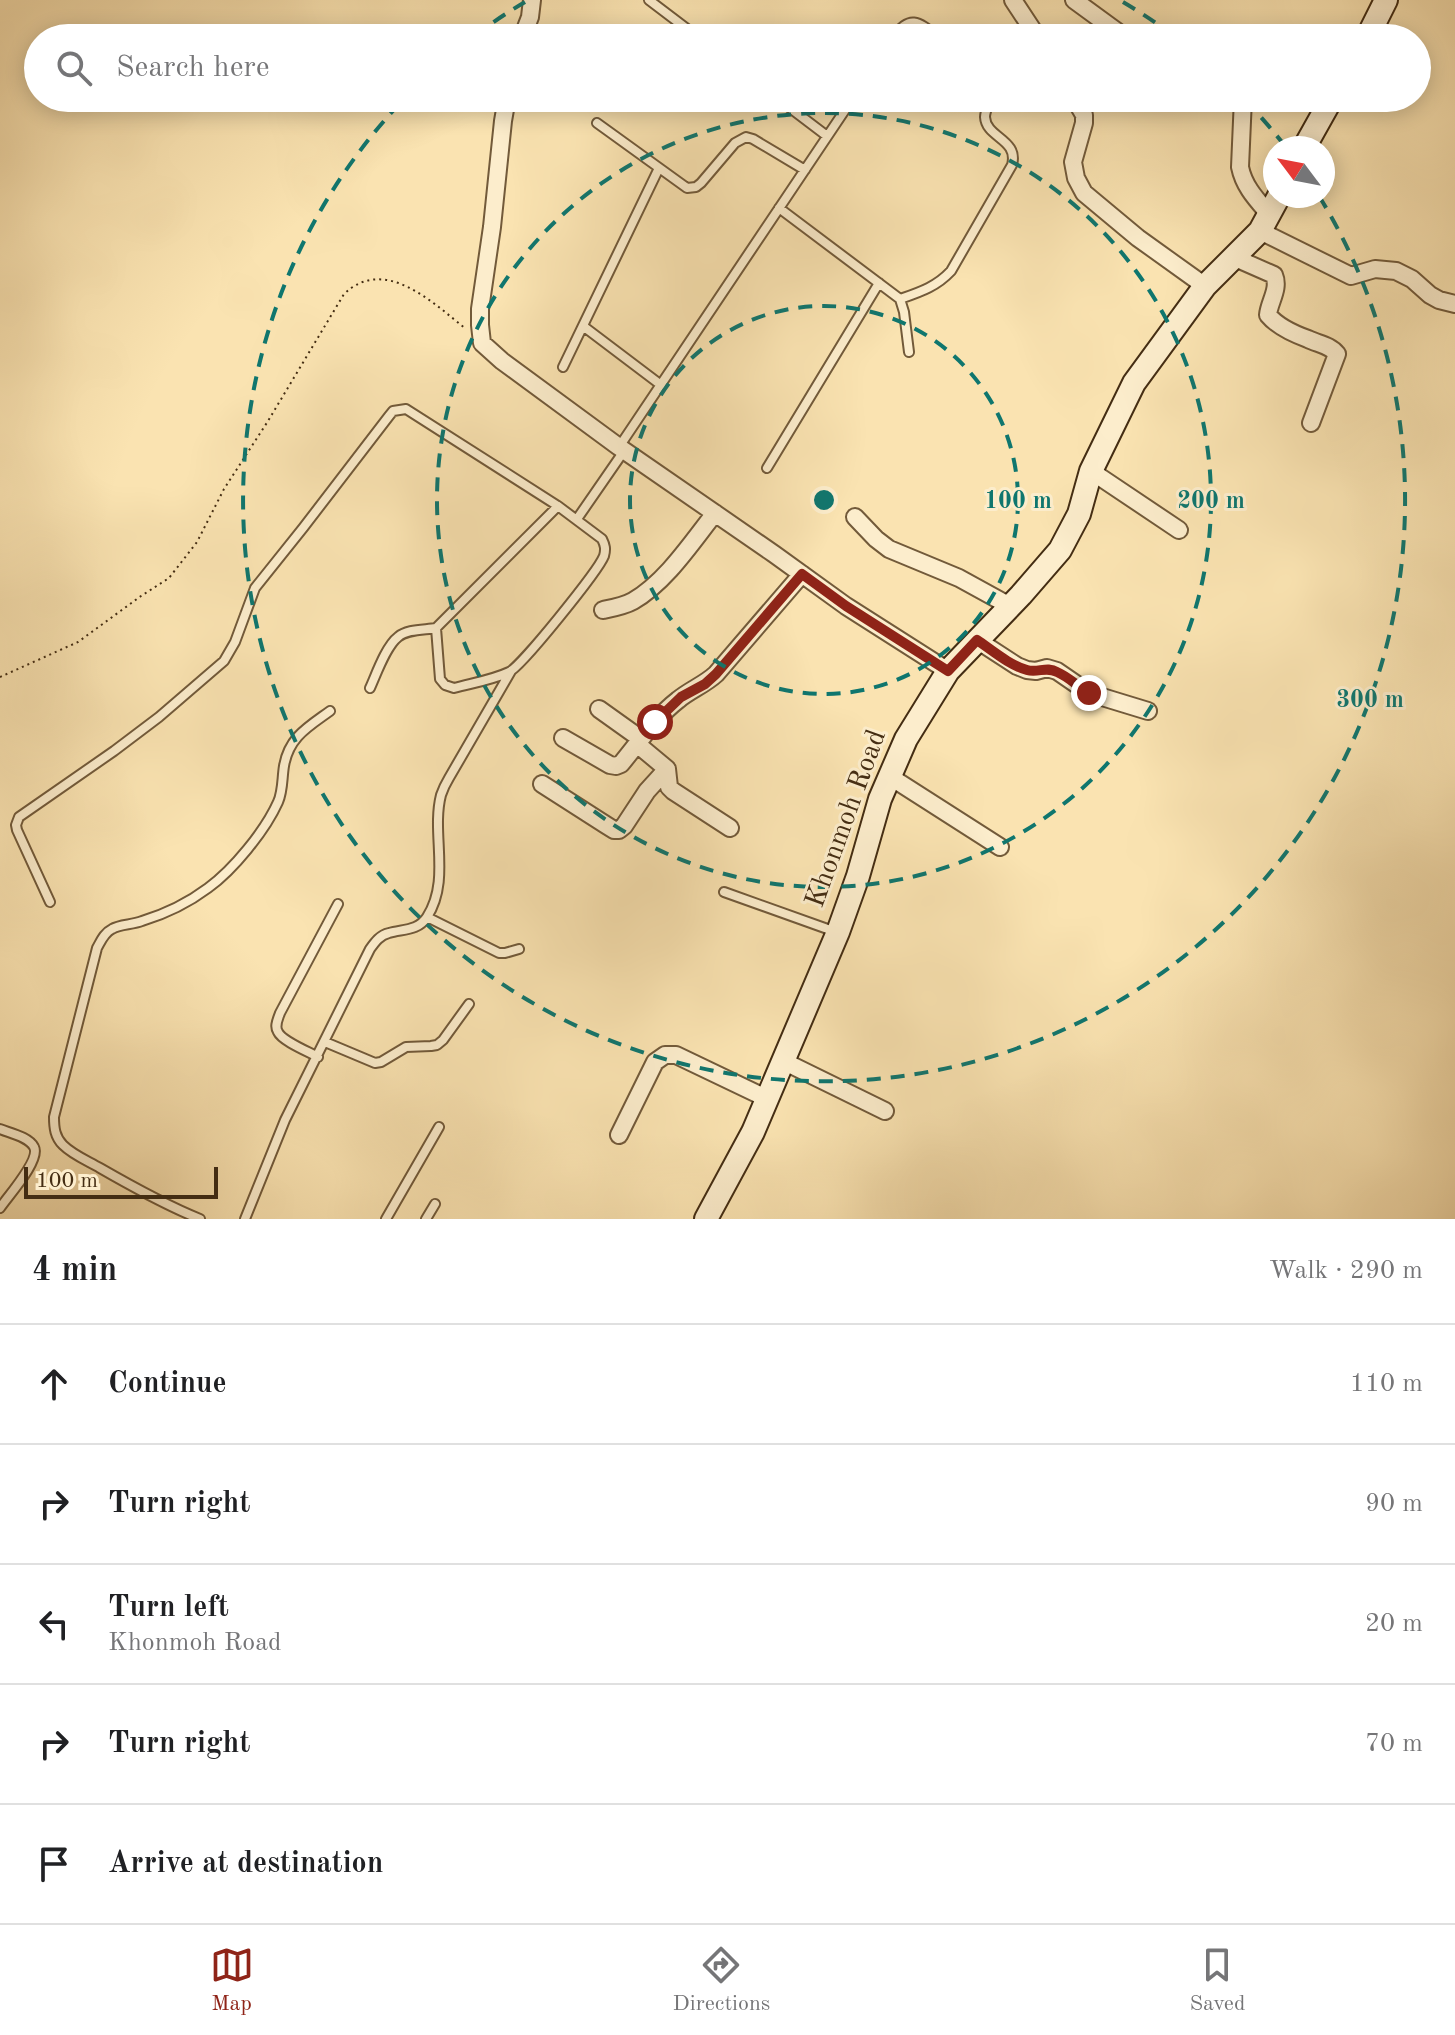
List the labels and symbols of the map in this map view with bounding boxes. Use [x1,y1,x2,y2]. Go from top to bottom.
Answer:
north arrow [1263,136,1335,208]
centre of rings [810,486,838,514]
text: 100 m [984,490,1052,514]
text: 200 m [1177,490,1245,514]
route end [1071,675,1107,711]
text: 300 m [1336,689,1404,713]
route start [637,704,673,740]
street label: Khonmoh Road [802,726,892,912]
scale bar [24,1163,218,1199]

